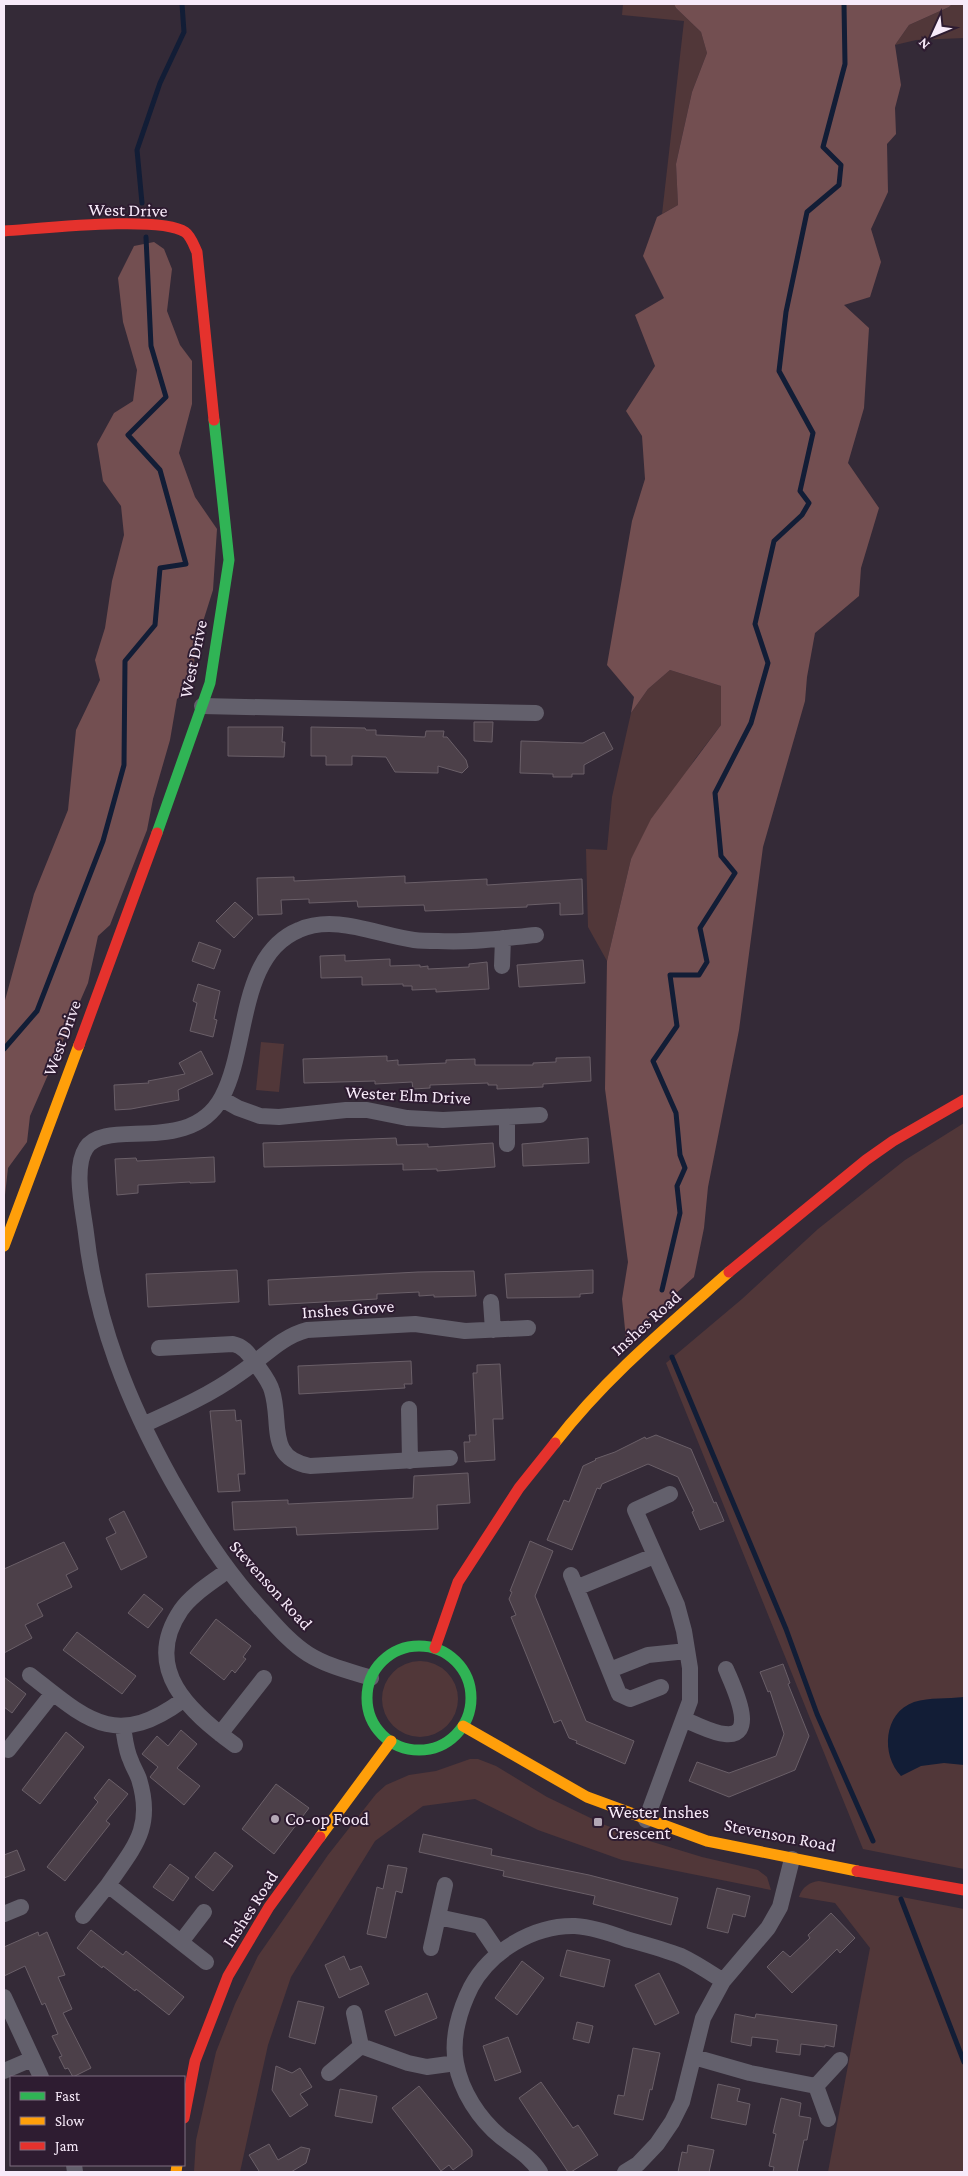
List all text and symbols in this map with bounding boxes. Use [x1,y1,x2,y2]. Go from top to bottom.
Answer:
north arrow [908,10,958,60]
text: N [914,35,933,53]
street label: West Drive [88,199,168,221]
street label: West Drive [175,618,211,700]
street label: West Drive [39,997,85,1079]
street label: Wester Elm Drive [345,1082,471,1108]
street label: Inshes Road [607,1286,685,1359]
street label: Inshes Grove [301,1296,395,1322]
street label: Stevenson Road [226,1536,317,1634]
place label: Wester Inshes Crescent [608,1802,709,1843]
place label: Co-op Food [285,1809,370,1829]
marker: Co-op Food [269,1813,281,1825]
street label: Stevenson Road [722,1814,838,1856]
marker: Wester Inshes Crescent [592,1816,604,1828]
street label: Inshes Road [218,1867,282,1951]
legend [10,2076,185,2166]
text: Fast [55,2088,81,2104]
text: Slow [55,2113,85,2129]
text: Jam [53,2138,78,2155]

